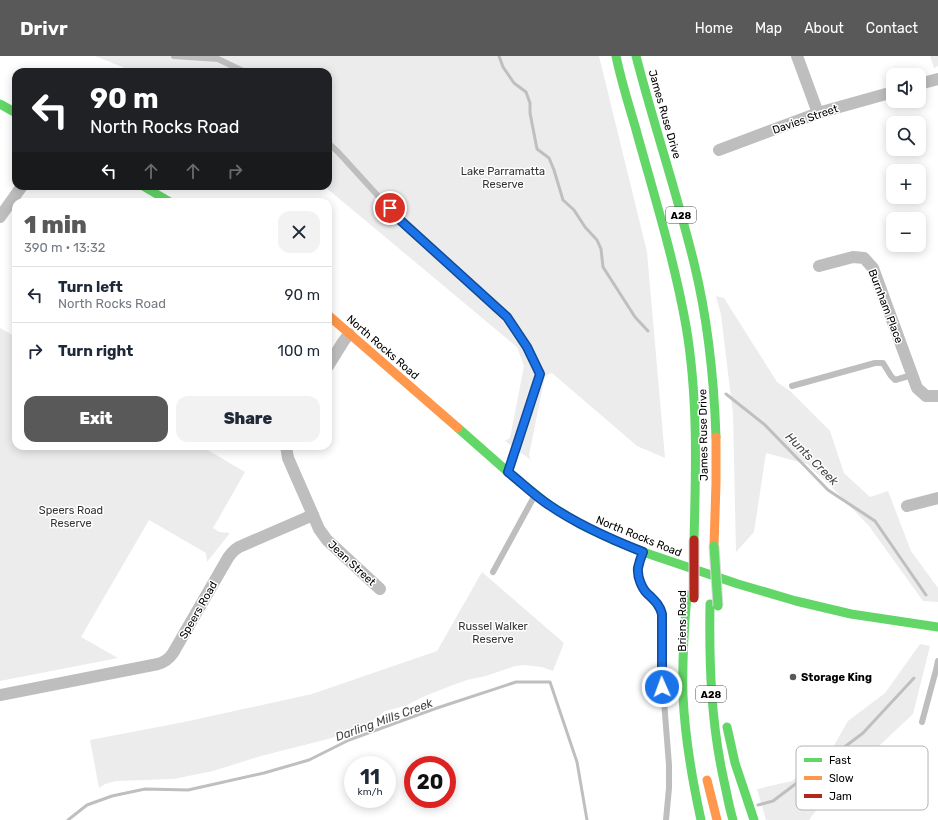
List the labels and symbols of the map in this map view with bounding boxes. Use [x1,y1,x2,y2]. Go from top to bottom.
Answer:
street label: James Ruse Drive [646,68,683,160]
street label: Davies Street [771,102,840,137]
park label: Lake Parramatta Reserve [461,165,545,191]
pin [373,191,407,225]
road number: A28 [666,207,696,223]
street label: Burnham Place [865,267,906,345]
street label: North Rocks Road [344,313,421,382]
street label: James Ruse Drive [696,389,711,481]
water label: Hunts Creek [783,430,842,489]
park label: Speers Road Reserve [39,504,103,530]
street label: North Rocks Road [594,513,684,560]
street label: Jean Street [325,538,379,589]
street label: Speers Road [177,579,220,641]
street label: Briens Road [676,590,689,652]
park label: Russel Walker Reserve [458,620,529,646]
position arrow [641,666,683,708]
place label: Storage King [801,671,872,684]
marker: Storage King [788,672,798,682]
road number: A28 [696,686,726,702]
water label: Darling Mills Creek [333,696,435,744]
legend [796,746,928,810]
text: Fast [829,754,852,767]
speed limit sign: 20 [404,756,456,808]
text: Slow [829,772,854,785]
text: Jam [829,790,852,803]

